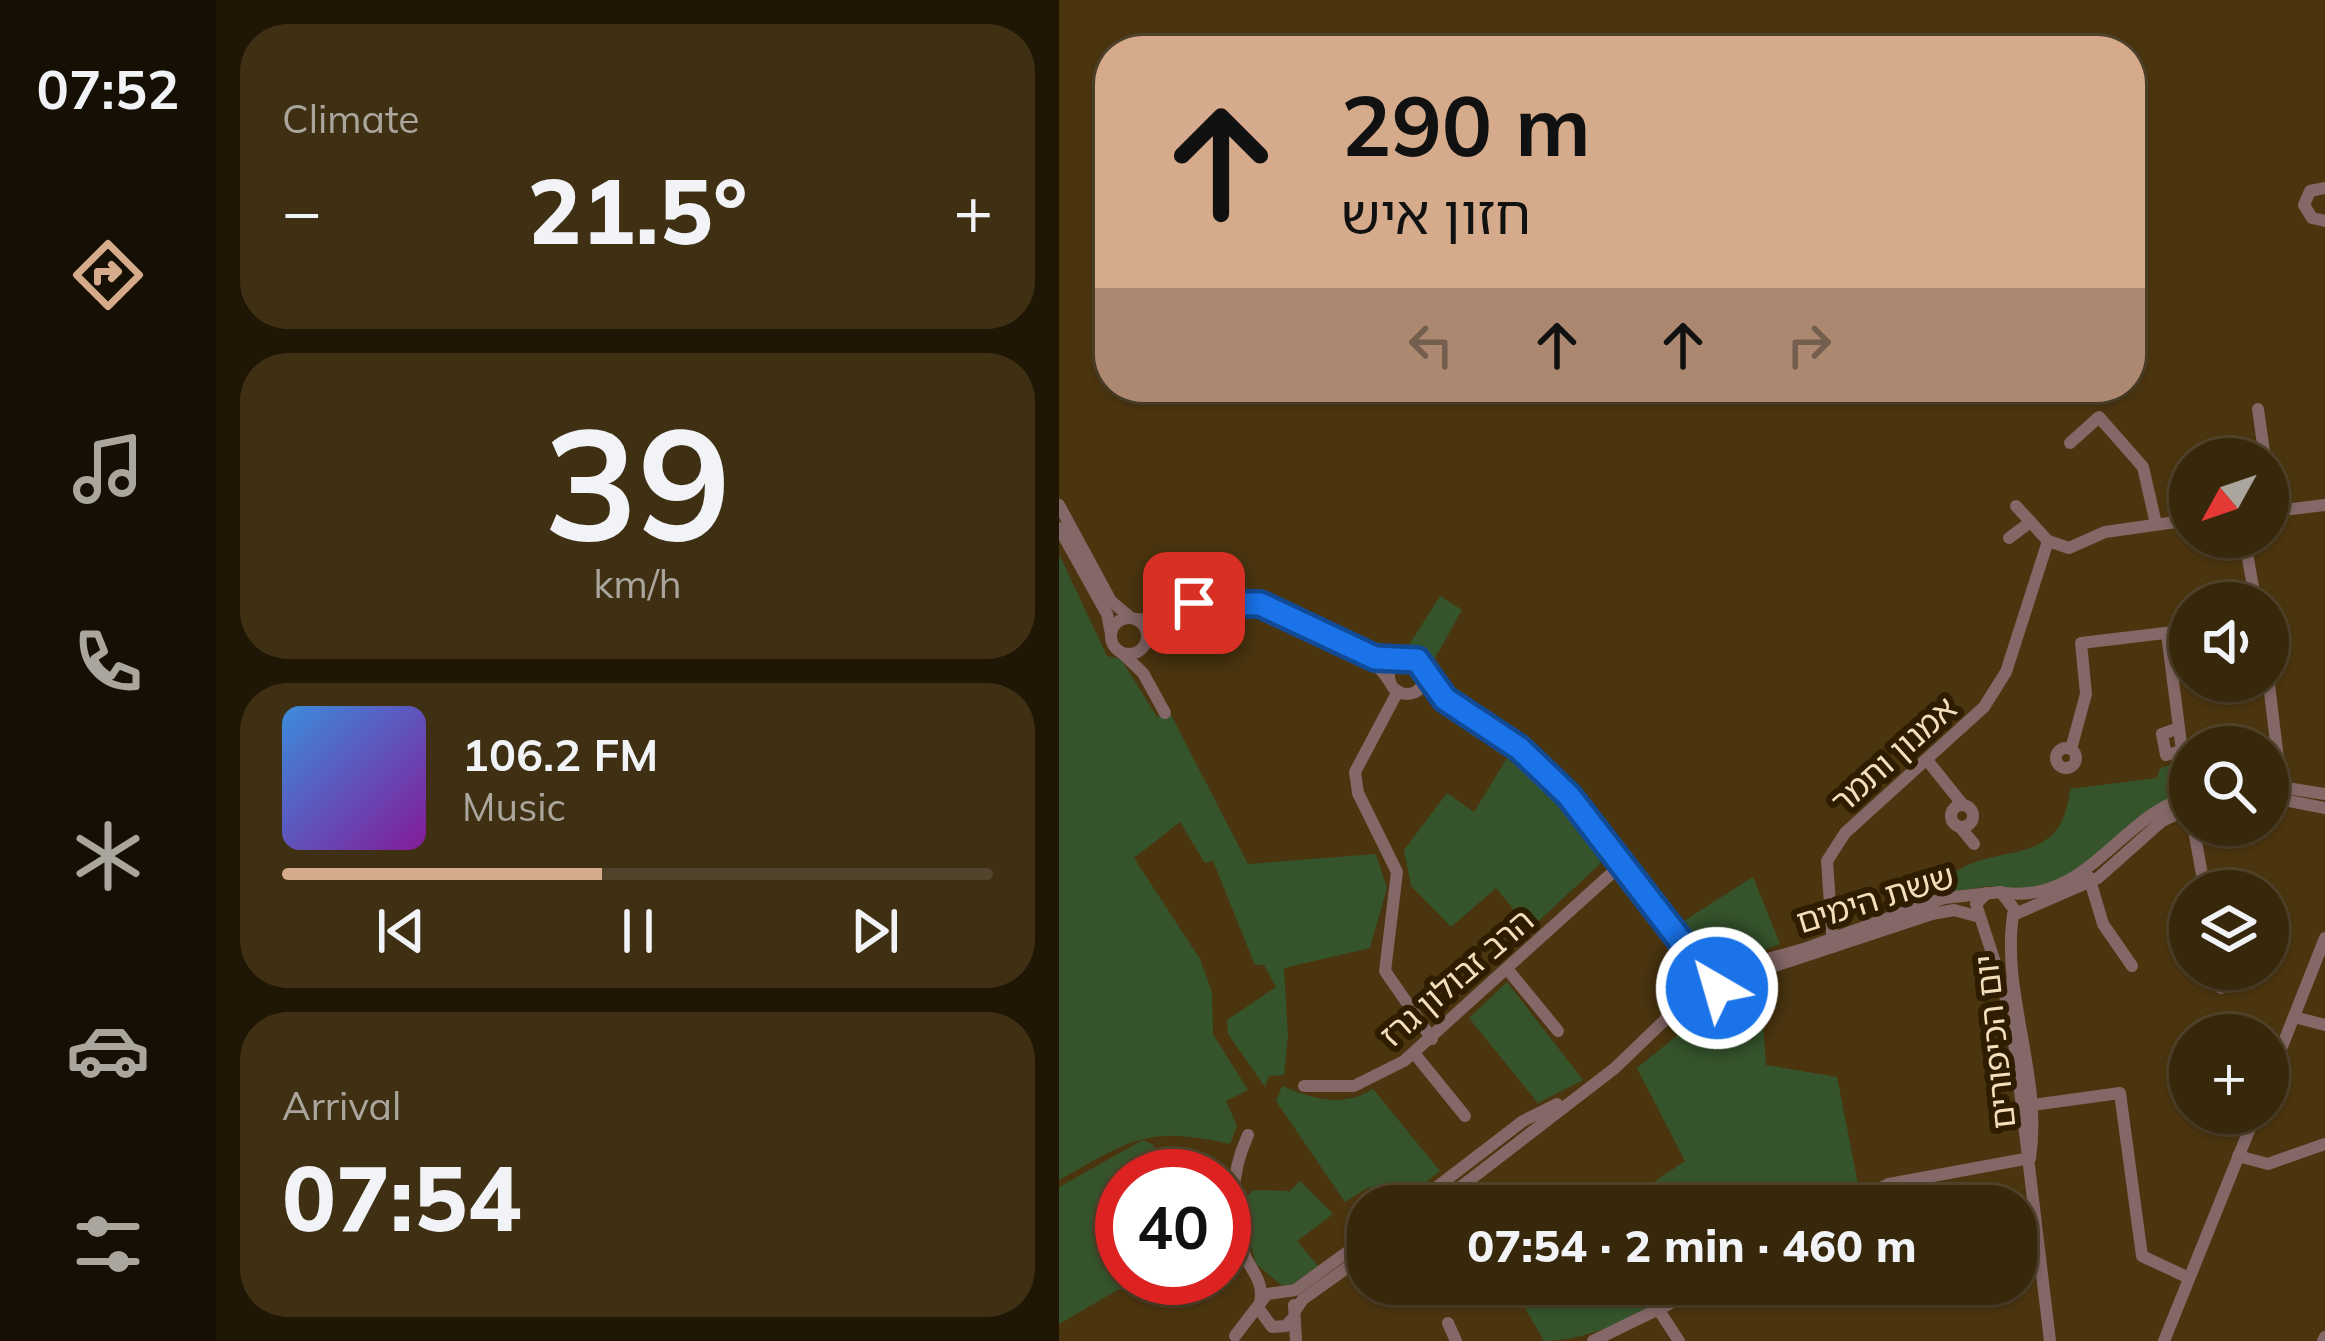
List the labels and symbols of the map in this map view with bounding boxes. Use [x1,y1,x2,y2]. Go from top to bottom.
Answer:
north arrow [2169,438,2289,558]
pin [1143,552,1245,654]
street label: אמנון ותמר [1822,687,1964,821]
street label: ששת הימים [1791,855,1959,941]
street label: הרב זבולון גרז [1371,899,1541,1055]
position arrow [1654,925,1780,1051]
street label: יום הכיפורים [1964,953,2024,1131]
speed limit sign: 40 [1095,1149,1251,1305]

